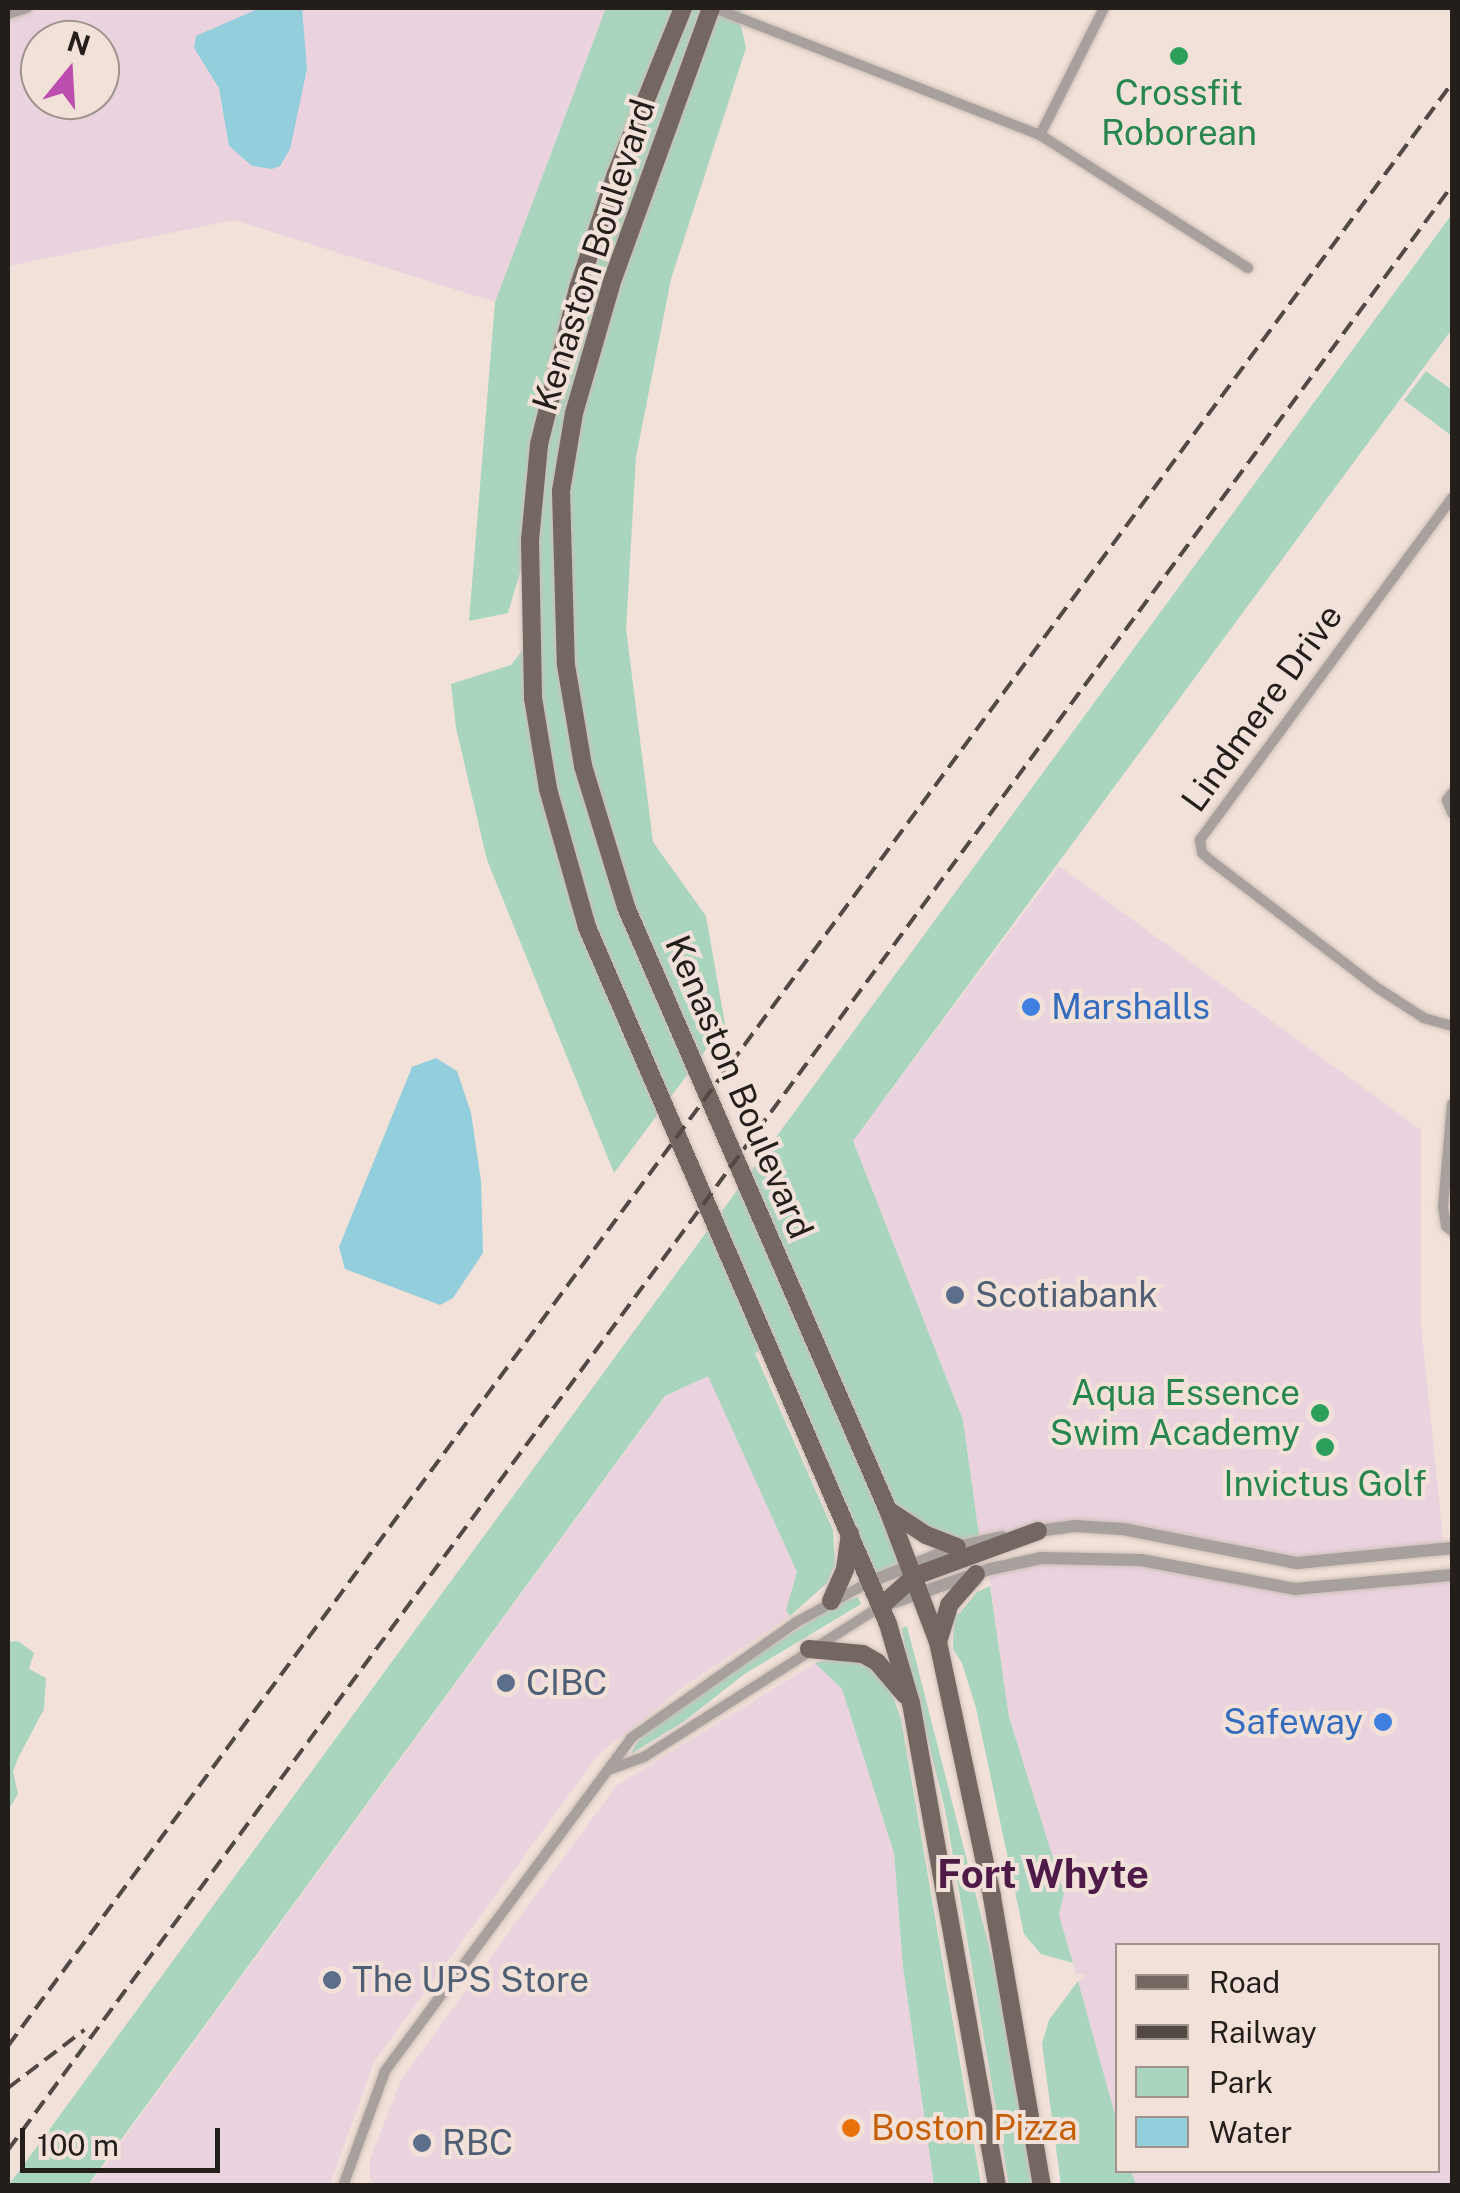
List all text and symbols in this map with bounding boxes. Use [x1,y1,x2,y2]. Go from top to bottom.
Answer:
north arrow [20,20,120,120]
text: N [63,24,94,62]
marker: Crossfit Roborean [1168,45,1190,67]
place label: Crossfit Roborean [1101,72,1257,154]
street label: Kenaston Boulevard [524,94,664,416]
street label: Lindmere Drive [1173,596,1351,820]
street label: Kenaston Boulevard [656,929,822,1245]
place label: Marshalls [1051,986,1210,1028]
marker: Marshalls [1020,996,1042,1018]
place label: Scotiabank [975,1274,1158,1316]
marker: Scotiabank [944,1284,966,1306]
place label: Aqua Essence Swim Academy [1050,1372,1300,1454]
marker: Aqua Essence Swim Academy [1309,1402,1331,1424]
marker: Invictus Golf [1314,1436,1336,1458]
place label: Invictus Golf [1223,1463,1427,1505]
place label: CIBC [526,1662,607,1704]
marker: CIBC [495,1672,517,1694]
place label: Safeway [1223,1701,1363,1743]
marker: Safeway [1372,1711,1394,1733]
district label: Fort Whyte [937,1850,1149,1898]
legend [1115,1943,1440,2173]
place label: The UPS Store [352,1959,589,2001]
text: Road [1209,1964,1280,2000]
marker: The UPS Store [321,1969,343,1991]
text: Railway [1209,2014,1317,2050]
text: Park [1209,2064,1273,2100]
place label: Boston Pizza [871,2107,1078,2149]
scale bar [25,2108,225,2170]
text: Water [1209,2114,1292,2150]
marker: Boston Pizza [840,2117,862,2139]
place label: RBC [442,2122,513,2164]
text: 100 m [37,2127,119,2163]
marker: RBC [411,2132,433,2154]

